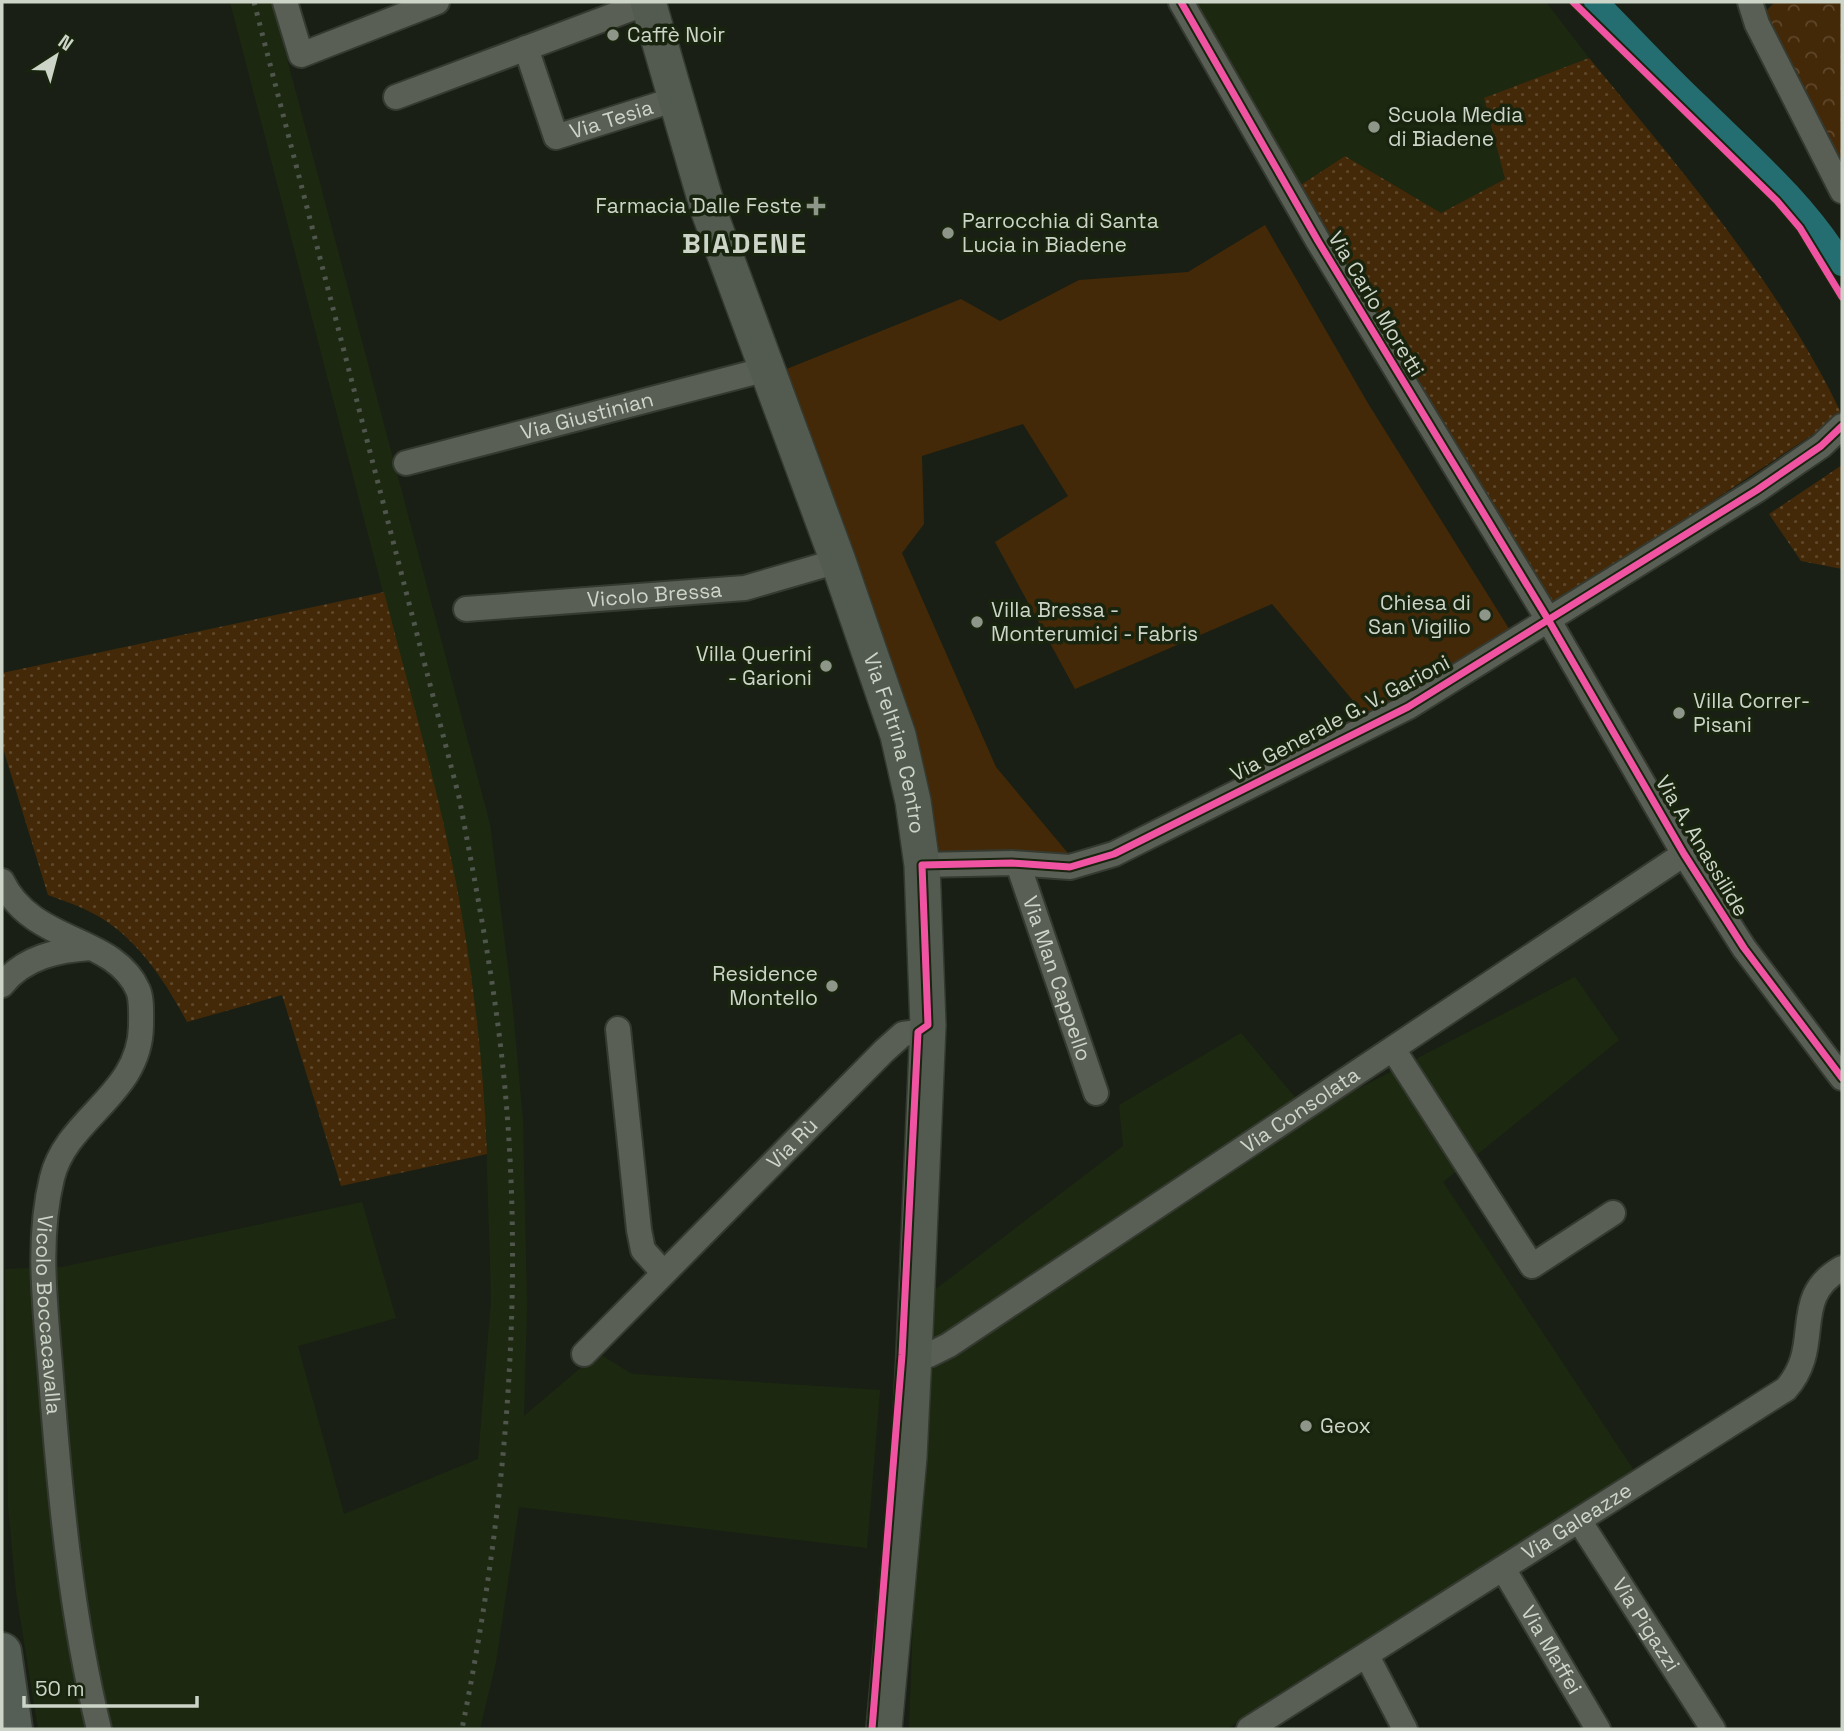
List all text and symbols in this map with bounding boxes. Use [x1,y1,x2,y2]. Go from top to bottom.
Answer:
north arrow [21,21,91,91]
place label: Caffè Noir [627,21,725,48]
marker: Caffè Noir [605,27,621,43]
text: N [53,29,78,57]
street label: Via Tesia [566,93,656,145]
place label: Scuola Media di Biadene [1388,101,1523,152]
marker: Scuola Media di Biadene [1366,119,1382,135]
place label: Farmacia Dalle Feste [595,192,802,219]
marker: Farmacia Dalle Feste [808,198,824,214]
place label: Parrocchia di Santa Lucia in Biadene [962,207,1159,258]
district label: BIADENE [682,225,808,261]
marker: Parrocchia di Santa Lucia in Biadene [940,225,956,241]
street label: Via Carlo Moretti [1322,226,1431,382]
street label: Via Giustinian [518,385,656,446]
street label: Vicolo Bressa [586,576,723,613]
place label: Chiesa di San Vigilio [1368,589,1471,640]
place label: Villa Bressa - Monterumici - Fabris [991,596,1198,647]
marker: Chiesa di San Vigilio [1477,607,1493,623]
marker: Villa Bressa - Monterumici - Fabris [969,614,985,630]
place label: Villa Querini - Garioni [696,640,812,691]
street label: Via Generale G. V. Garioni [1225,648,1454,787]
street label: Via Feltrina Centro [858,649,931,835]
marker: Villa Querini - Garioni [818,658,834,674]
place label: Villa Correr- Pisani [1693,687,1810,738]
marker: Villa Correr- Pisani [1671,705,1687,721]
street label: Via A. Anassilide [1650,770,1755,921]
street label: Via Man Cappello [1017,892,1098,1064]
place label: Residence Montello [712,960,818,1011]
marker: Residence Montello [824,978,840,994]
street label: Via Consolata [1236,1060,1365,1159]
street label: Via Rù [761,1112,823,1175]
street label: Vicolo Boccacavalla [30,1213,68,1415]
place label: Geox [1320,1412,1371,1439]
marker: Geox [1298,1418,1314,1434]
street label: Via Galeazze [1516,1476,1637,1566]
street label: Via Pigazzi [1606,1572,1686,1676]
street label: Via Maffei [1515,1601,1588,1699]
scale bar [24,1664,198,1708]
text: 50 m [35,1675,85,1702]

